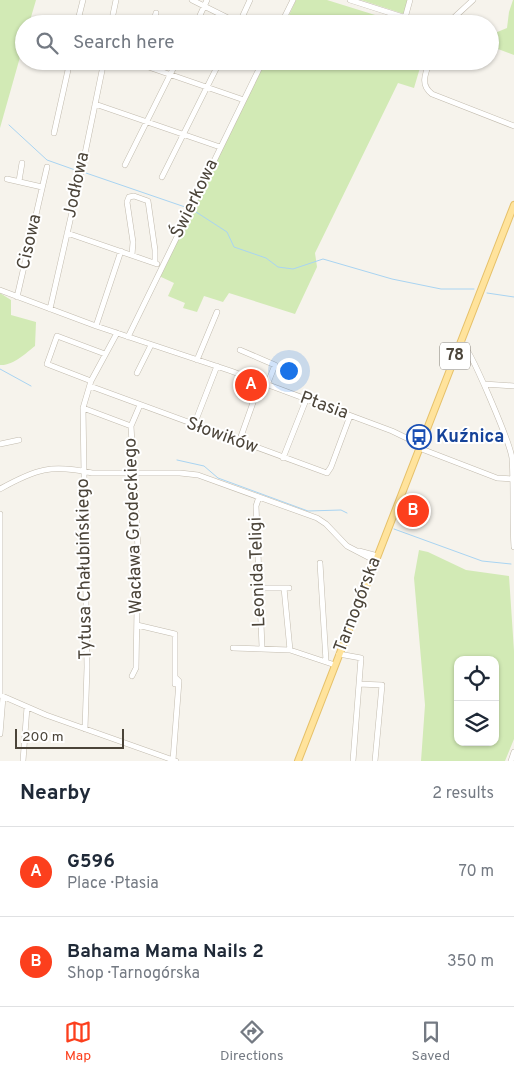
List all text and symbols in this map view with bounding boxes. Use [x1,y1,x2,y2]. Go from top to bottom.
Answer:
search box [15,15,499,70]
icon: search [33,29,61,57]
text: Search here [73,31,175,55]
street label: Jodłowa [59,150,95,220]
street label: Świerkowa [164,155,224,242]
street label: Cisowa [12,212,48,272]
road number: 78 [440,342,470,370]
your location [276,358,302,384]
pin: A [235,366,267,404]
street label: Ptasia [297,387,351,425]
street label: Słowików [183,412,261,460]
bus stop icon: Kuźnica [406,424,432,450]
place label: Kuźnica [436,426,504,449]
street label: Wacława Grodeckiego [119,437,149,615]
street label: Tytusa Chałubińskiego [72,478,98,660]
pin: B [397,492,429,530]
street label: Leonida Teligi [245,516,271,628]
street label: Tarnogórska [329,554,387,656]
map controls [454,656,499,746]
button: locate [454,656,499,701]
button: layers [454,701,499,746]
scale bar [15,726,124,749]
text: 200 m [22,729,64,746]
text: Nearby [20,780,91,807]
text: 2 results [432,784,494,804]
text: G596 [67,850,115,874]
text: A [30,862,42,882]
text: 70 m [459,862,494,882]
text: Place · Ptasia [67,874,159,894]
text: Bahama Mama Nails 2 [67,940,264,964]
text: B [30,952,42,972]
text: 350 m [447,952,494,972]
text: Shop · Tarnogórska [67,964,200,984]
tab: Map [64,1018,92,1065]
tab: Directions [220,1018,284,1065]
tab: Saved [412,1018,450,1065]

